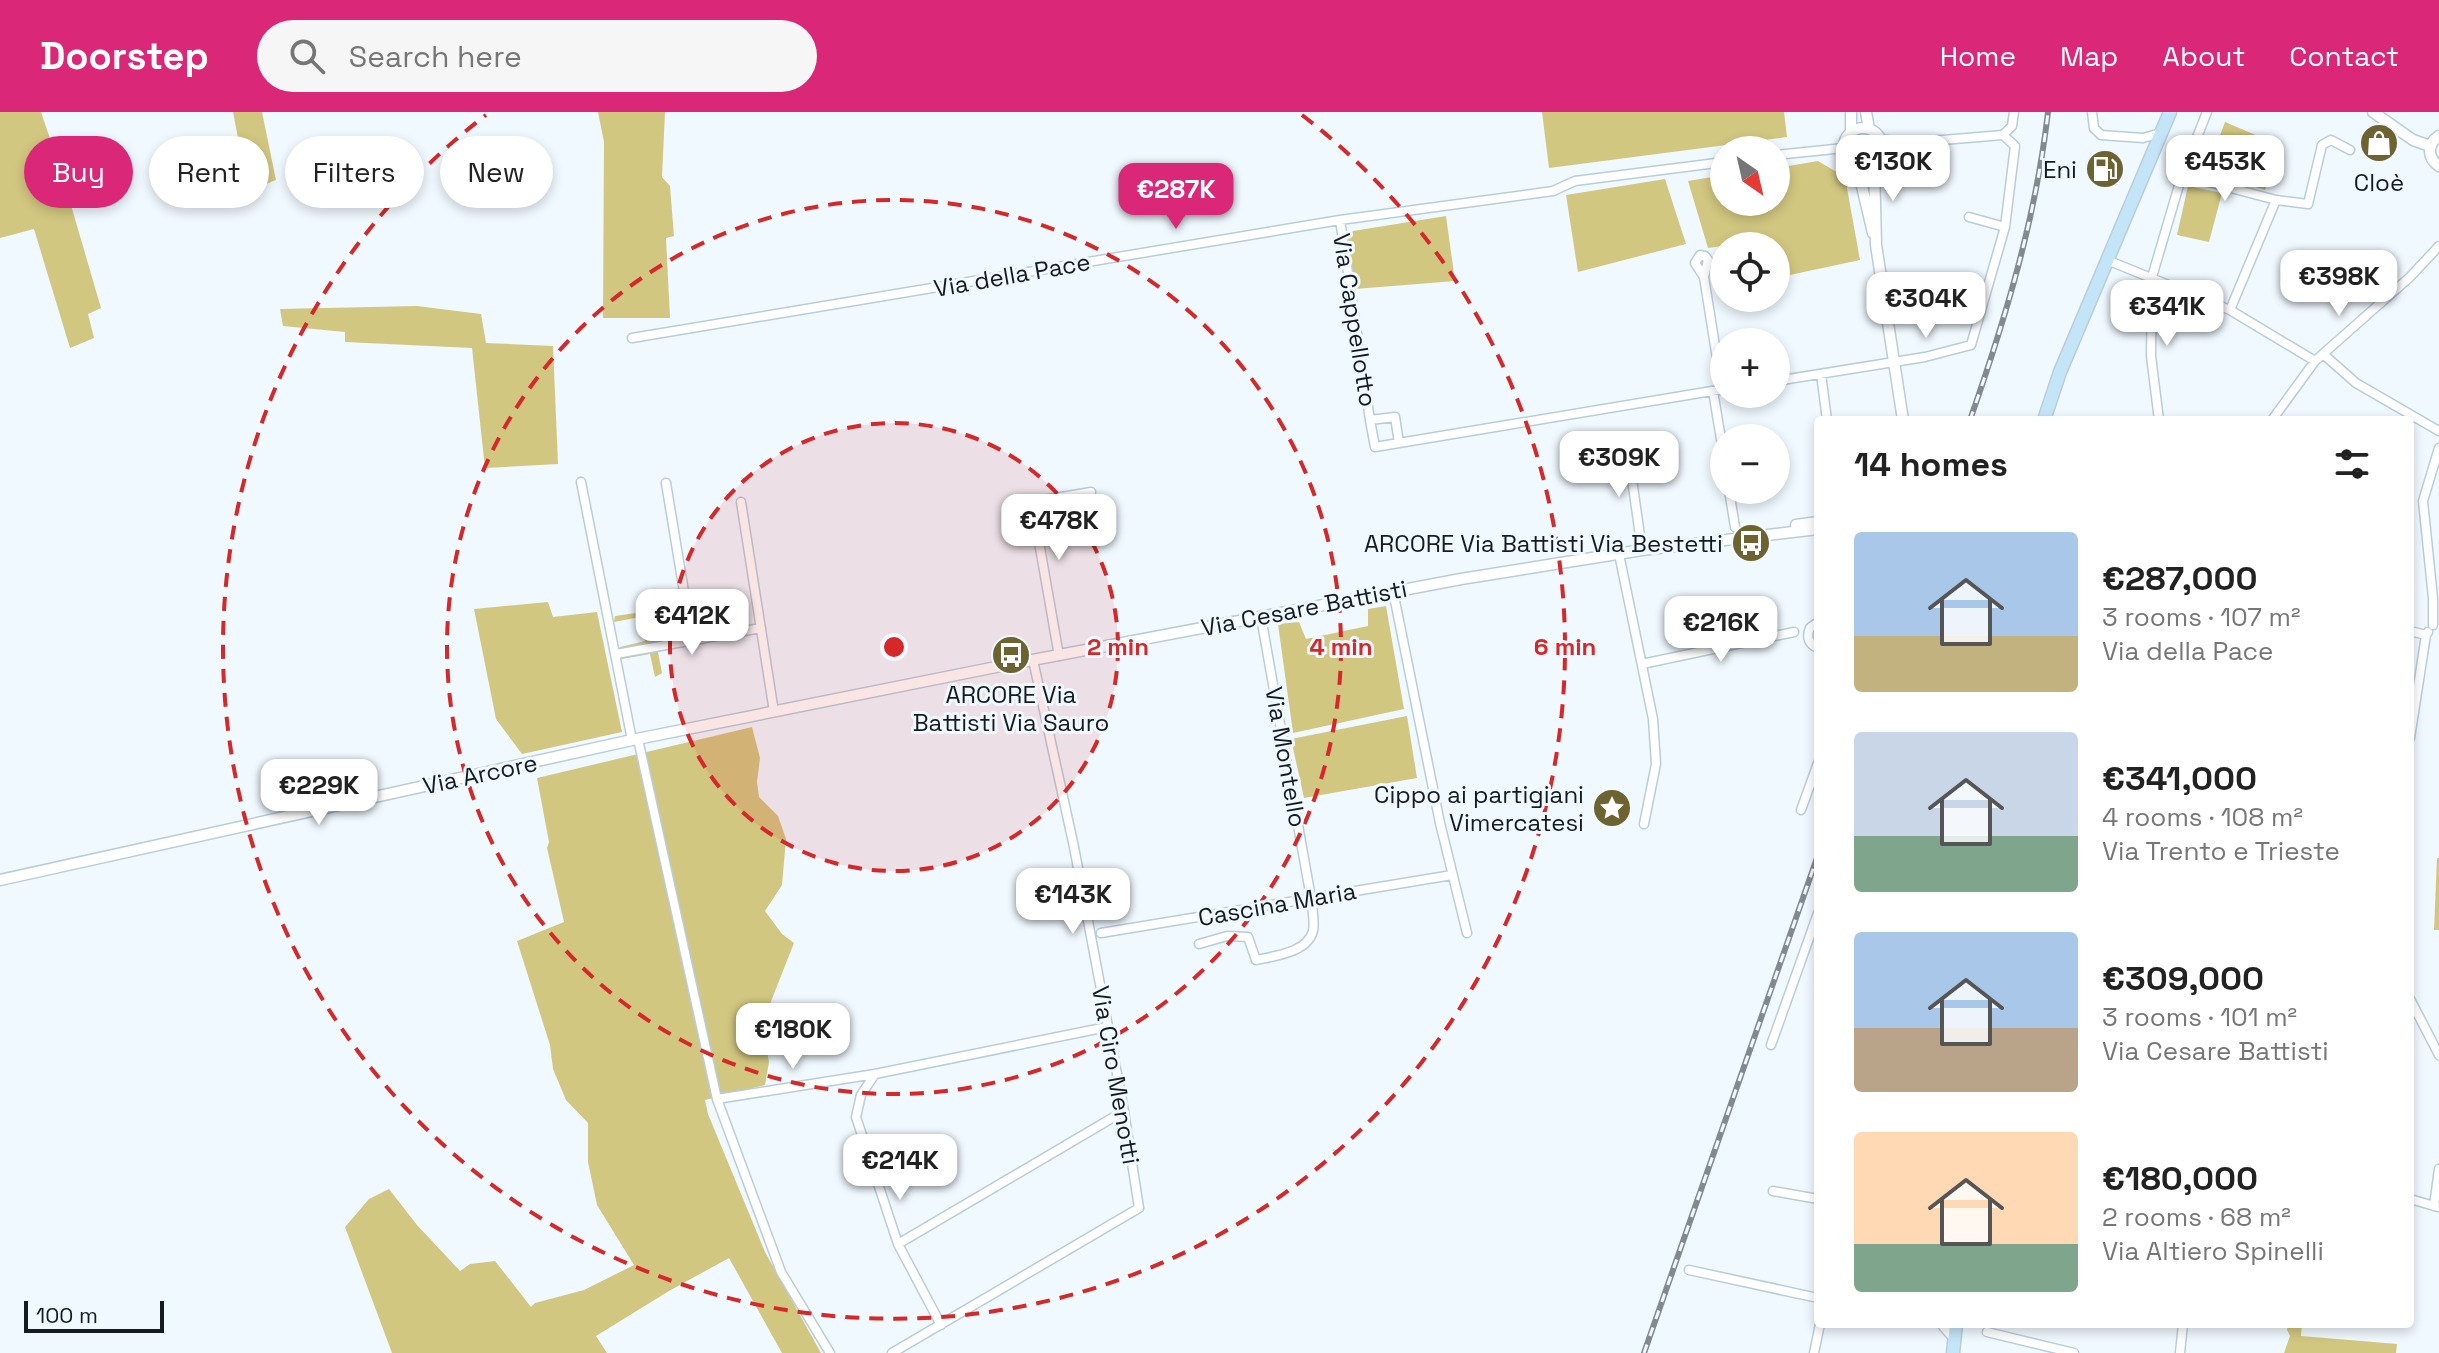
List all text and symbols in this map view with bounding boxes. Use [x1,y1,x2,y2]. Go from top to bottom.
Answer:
search box [257,20,817,92]
text: Doorstep [40,32,209,80]
icon: search [285,34,329,78]
text: Search here [349,37,522,76]
text: Home [1940,38,2016,74]
text: Map [2060,38,2118,74]
text: About [2162,38,2245,74]
text: Contact [2289,38,2399,74]
shop icon: Cloè [2358,122,2400,164]
pin: €130K [1837,135,1949,203]
pin: €453K [2169,135,2281,203]
chip: Buy [24,136,133,208]
chip: Rent [149,136,269,208]
chip: Filters [285,136,424,208]
chip: New [440,136,553,208]
north arrow [1710,136,1790,216]
map controls [1710,136,1790,504]
text: €130K [1854,144,1932,178]
text: €453K [2184,144,2266,178]
fuel station icon: Eni [2084,148,2126,190]
place label: Eni [2043,154,2077,185]
pin: €287K [1120,163,1232,231]
place label: Cloè [2354,167,2404,198]
text: €287K [1136,172,1216,206]
street label: Via Cappellotto [1326,231,1384,409]
button: locate [1710,232,1790,312]
street label: Via della Pace [931,246,1093,304]
pin: €398K [2283,250,2395,318]
text: €398K [2298,259,2380,293]
pin: €304K [1870,272,1982,340]
pin: €341K [2111,280,2223,348]
text: €304K [1884,281,1968,315]
text: €341K [2128,289,2206,323]
button: + [1710,328,1790,408]
button: − [1710,424,1790,504]
pin: €309K [1563,431,1675,499]
text: €309K [1578,440,1660,474]
icon: filters [2330,442,2374,486]
text: 14 homes [1854,443,2008,486]
pin: €478K [1003,494,1115,562]
text: €478K [1019,503,1099,537]
bus stop icon: ARCORE Via Battisti Via Bestetti [1730,522,1772,564]
place label: ARCORE Via Battisti Via Bestetti [1364,528,1723,559]
text: €287,000 [2102,557,2258,600]
icon: home [1918,564,2014,660]
street label: Via Cesare Battisti [1198,573,1410,643]
pin: €412K [636,589,748,657]
pin: €216K [1665,596,1777,664]
text: €412K [654,598,730,632]
text: 3 rooms · 107 m² [2102,600,2300,634]
text: €216K [1682,605,1760,639]
text: 2 min [1087,631,1149,662]
text: 4 min [1309,631,1373,662]
text: 6 min [1534,631,1596,662]
centre of rings [880,633,908,661]
bus stop icon: ARCORE Via Battisti Via Sauro [990,634,1032,676]
text: Via della Pace [2102,634,2273,668]
place label: ARCORE Via Battisti Via Sauro [913,679,1109,738]
street label: Via Montello [1258,684,1314,830]
street label: Via Arcore [420,747,540,801]
text: €341,000 [2102,757,2257,800]
pin: €229K [263,759,375,827]
icon: home [1918,764,2014,860]
text: €229K [279,768,359,802]
place label: Cippo ai partigiani Vimercatesi [1374,779,1584,838]
place icon: Cippo ai partigiani Vimercatesi [1591,787,1633,829]
text: 4 rooms · 108 m² [2102,800,2303,834]
text: Via Trento e Trieste [2102,834,2340,868]
pin: €143K [1017,868,1129,936]
street label: Cascina Maria [1196,875,1359,933]
text: €143K [1034,877,1112,911]
text: €309,000 [2102,957,2264,1000]
icon: home [1918,964,2014,1060]
street label: Via Ciro Menotti [1085,983,1147,1167]
text: 3 rooms · 101 m² [2102,1000,2297,1034]
pin: €180K [737,1003,849,1071]
text: €180K [754,1012,832,1046]
text: Via Cesare Battisti [2102,1034,2329,1068]
pin: €214K [844,1134,956,1202]
text: €214K [861,1143,939,1177]
text: €180,000 [2102,1157,2258,1200]
icon: home [1918,1164,2014,1260]
text: 2 rooms · 68 m² [2102,1200,2291,1234]
text: Via Altiero Spinelli [2102,1234,2324,1268]
scale bar [24,1297,164,1333]
text: 100 m [36,1301,98,1329]

